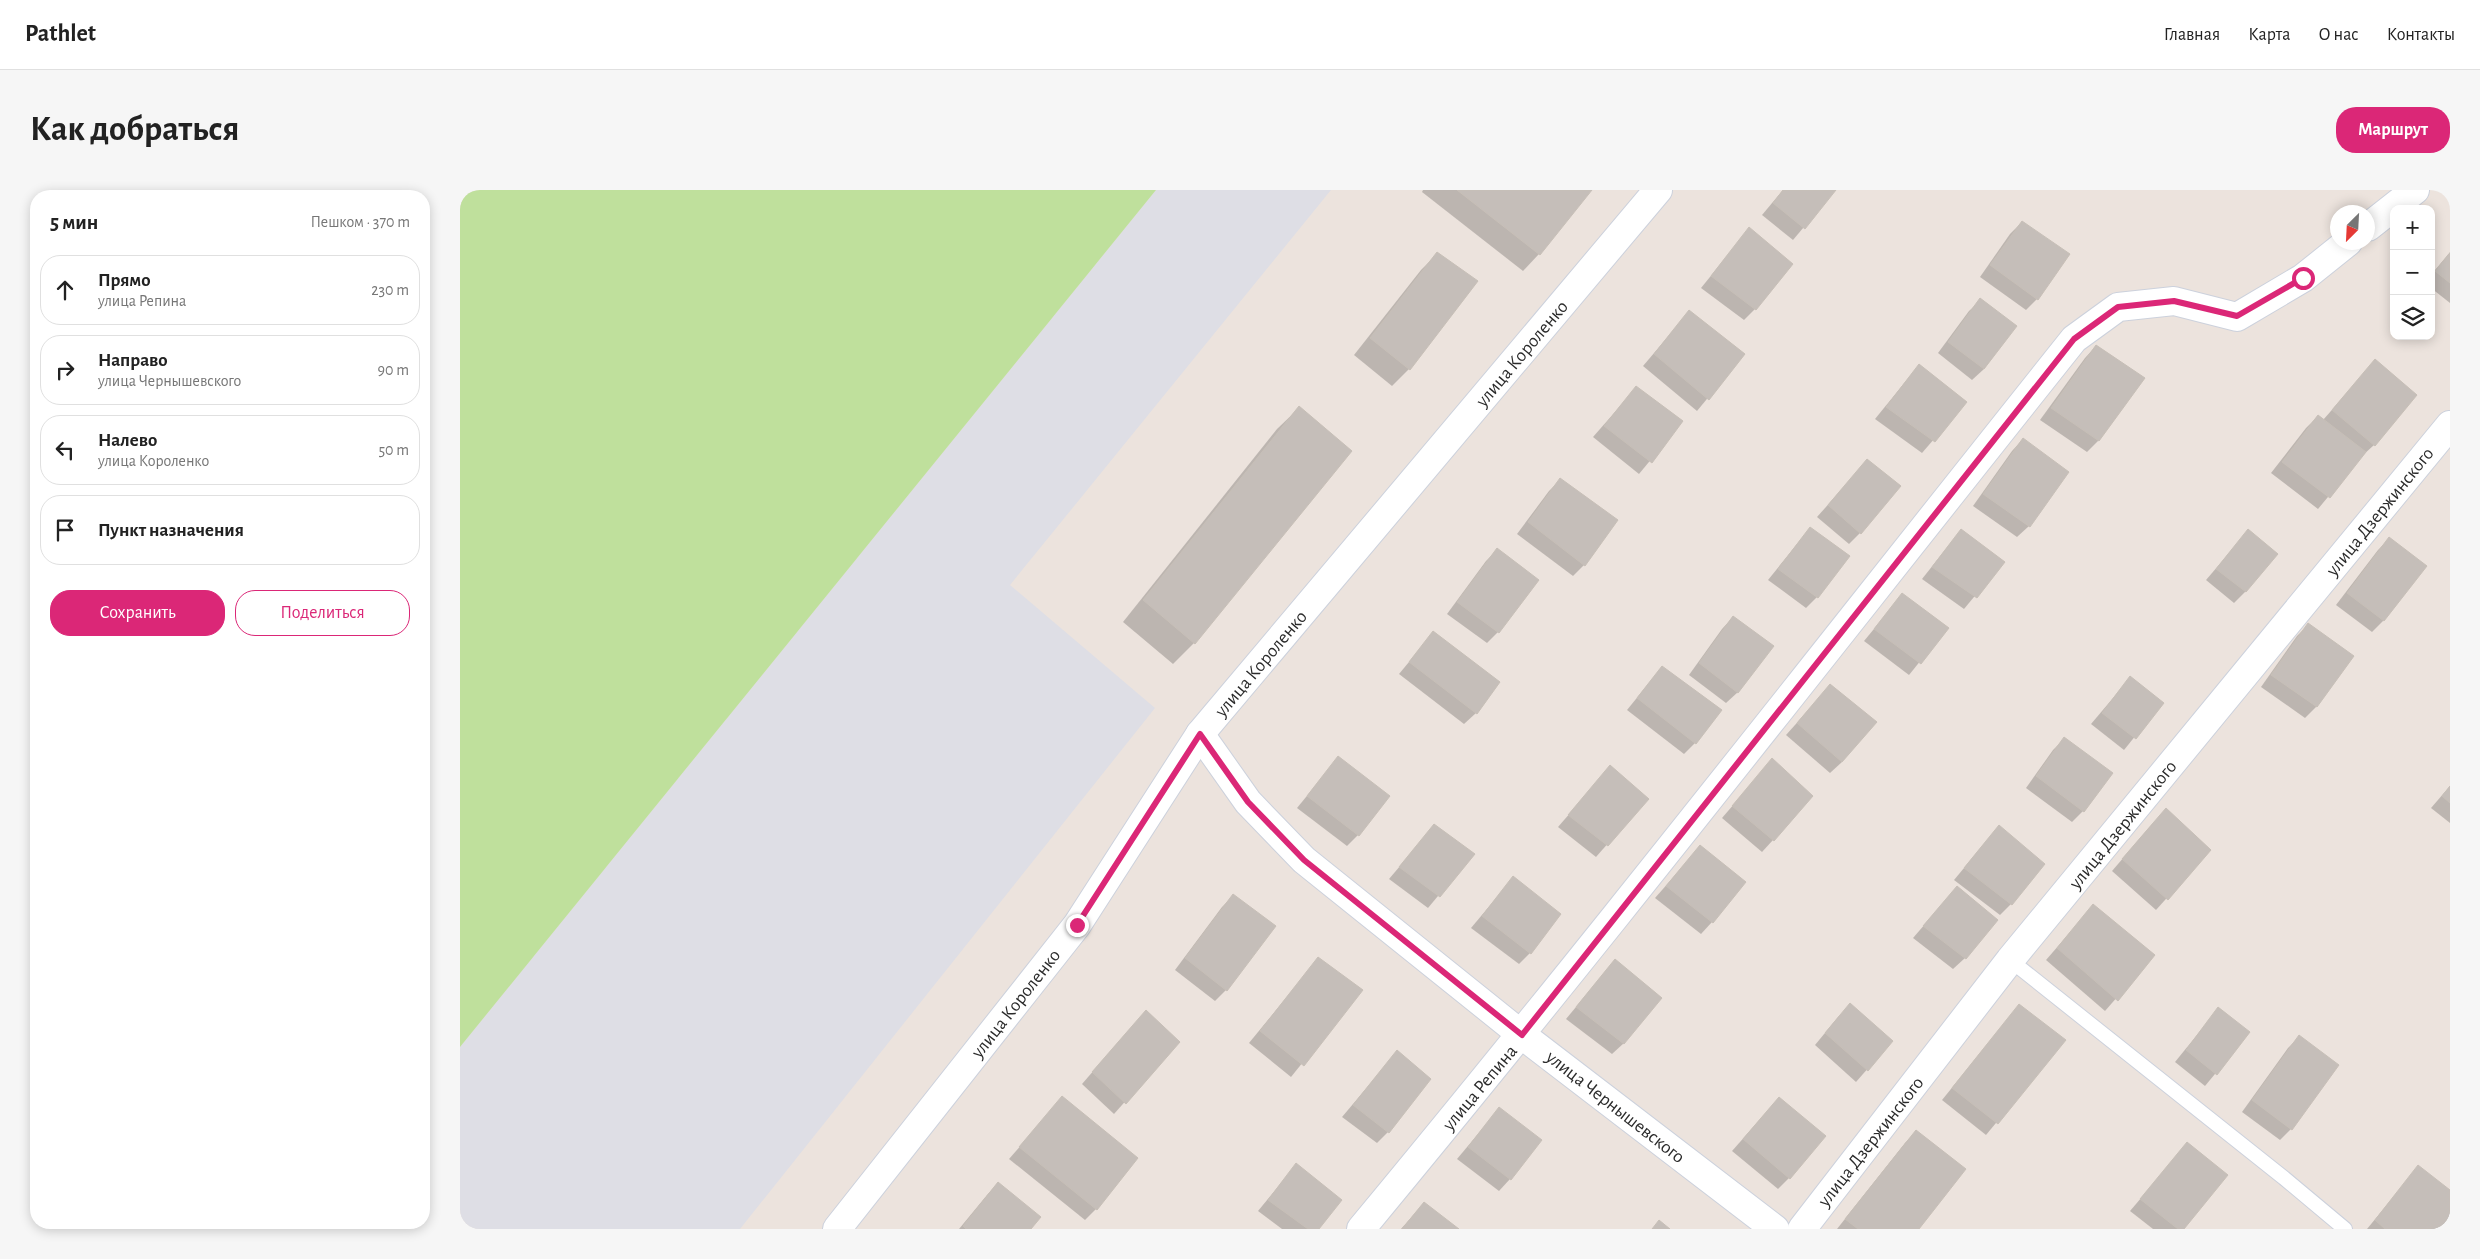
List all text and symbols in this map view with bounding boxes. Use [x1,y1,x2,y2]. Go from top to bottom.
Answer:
text: Pathlet [25,22,96,46]
text: Главная [2164,26,2220,44]
text: Карта [2248,26,2290,44]
text: О нас [2318,26,2359,44]
text: Контакты [2387,26,2455,44]
button: Маршрут [2336,107,2450,153]
text: Как добраться [30,112,239,147]
north arrow [2330,205,2375,250]
map controls [2390,205,2435,340]
button: + [2390,205,2435,250]
text: 5 мин [50,212,98,233]
text: Пешком · 370 m [311,214,410,230]
button: − [2390,250,2435,295]
route start [2292,267,2315,290]
text: Прямо [98,271,151,290]
icon: ahead [51,276,79,304]
text: 230 m [371,282,409,298]
text: улица Репина [98,293,186,309]
button: layers [2390,295,2435,340]
street label: улица Короленко [1472,297,1572,411]
text: Направо [98,351,168,370]
icon: right [51,356,79,384]
text: 90 m [378,362,409,378]
text: улица Чернышевского [98,373,241,389]
text: Налево [98,431,157,450]
icon: left [51,436,79,464]
text: 50 m [378,442,409,458]
street label: улица Дзержинского [2322,444,2438,580]
text: улица Короленко [98,453,209,469]
icon: arrive [51,516,79,544]
text: Пункт назначения [98,521,244,540]
button: Сохранить [50,590,225,636]
button: Поделиться [235,590,410,636]
street label: улица Короленко [1211,607,1311,721]
street label: улица Дзержинского [2065,757,2181,893]
route end [1066,914,1089,937]
street label: улица Короленко [967,946,1064,1063]
street label: улица Репина [1439,1041,1521,1135]
street label: улица Чернышевского [1541,1047,1688,1167]
street label: улица Дзержинского [1814,1073,1928,1211]

